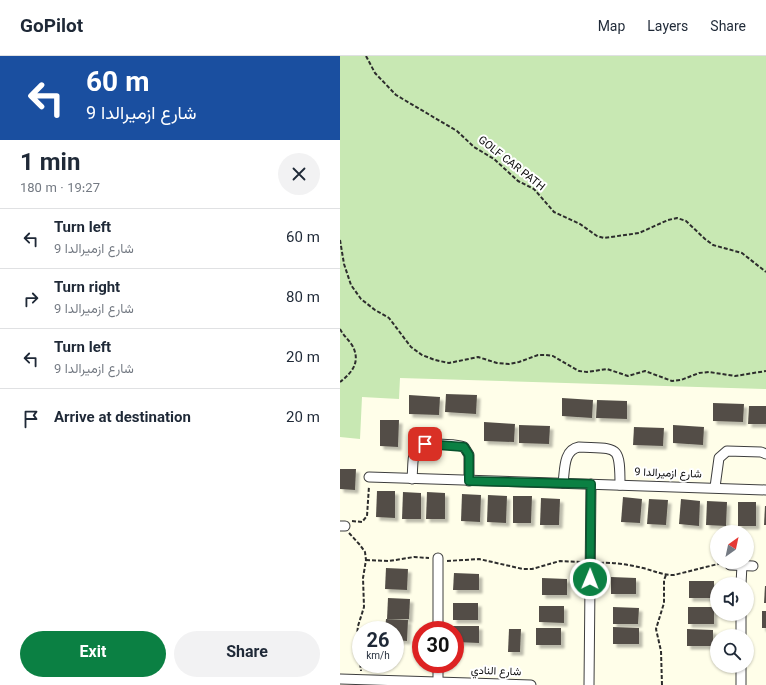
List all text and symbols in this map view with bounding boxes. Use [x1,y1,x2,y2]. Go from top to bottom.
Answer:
text: GoPilot [20,13,83,42]
text: Map [598,17,625,39]
text: Layers [647,17,688,39]
text: Share [710,17,746,39]
text: 60 m [86,62,149,106]
icon: left [20,72,72,124]
text: شارع ازميرالدا 9 [86,101,197,129]
street label: GOLF CAR PATH [474,132,548,196]
text: 1 min [20,145,80,183]
button: close [278,153,320,195]
text: 180 m · 19:27 [20,179,100,199]
text: Turn left [54,217,111,240]
text: 60 m [286,227,320,250]
icon: left [20,228,42,250]
text: شارع ازميرالدا 9 [54,240,134,260]
text: Turn right [54,277,120,300]
text: 80 m [286,287,320,310]
icon: right [20,288,42,310]
text: شارع ازميرالدا 9 [54,300,134,320]
text: Turn left [54,337,111,360]
text: 20 m [286,347,320,370]
icon: left [20,348,42,370]
text: شارع ازميرالدا 9 [54,360,134,380]
text: Arrive at destination [54,407,191,430]
text: 20 m [286,407,320,430]
icon: arrive [20,408,42,430]
pin [408,427,442,461]
icon: arrive [414,433,436,455]
street label: شارع ازميرالدا 9 [634,464,702,484]
north arrow [710,525,754,569]
map controls [710,525,754,673]
position arrow [569,558,611,600]
button: sound [710,577,754,621]
speed limit sign: 30 [412,621,464,673]
text: 26 [367,626,389,658]
button: search [710,629,754,673]
button: Exit [20,631,166,677]
button: Share [174,631,320,677]
text: km/h [366,649,390,664]
street label: شارع النادي [471,663,522,681]

